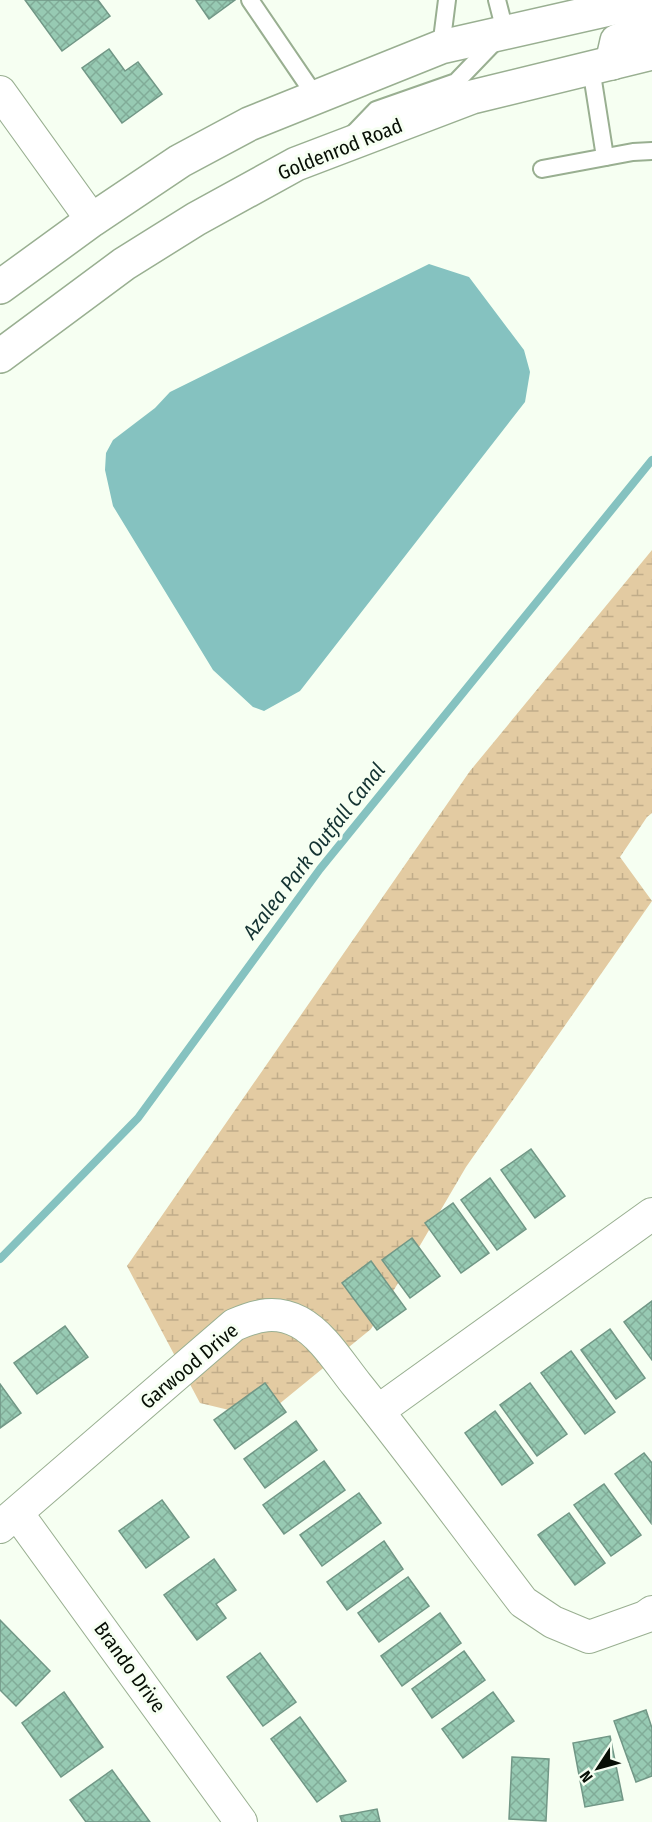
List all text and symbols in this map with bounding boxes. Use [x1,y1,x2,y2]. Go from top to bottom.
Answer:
street label: Goldenrod Road [274,113,406,185]
water label: Azalea Park Outfall Canal [237,758,391,945]
street label: Garwood Drive [135,1318,243,1414]
street label: Brando Drive [89,1617,171,1717]
north arrow [568,1738,628,1798]
text: N [576,1767,597,1786]

